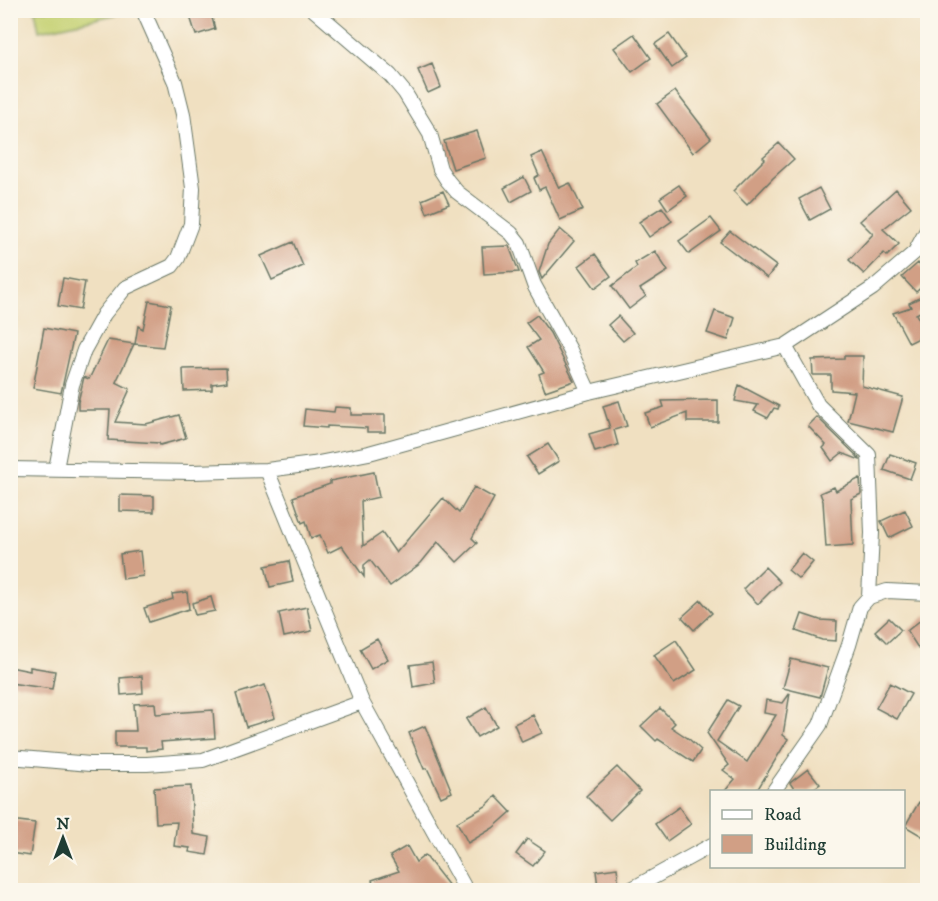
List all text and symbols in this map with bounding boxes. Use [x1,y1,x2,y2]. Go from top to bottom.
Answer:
legend [710,790,905,868]
text: Road [764,804,801,826]
north arrow [33,808,93,868]
text: N [56,814,70,834]
text: Building [764,834,826,856]

